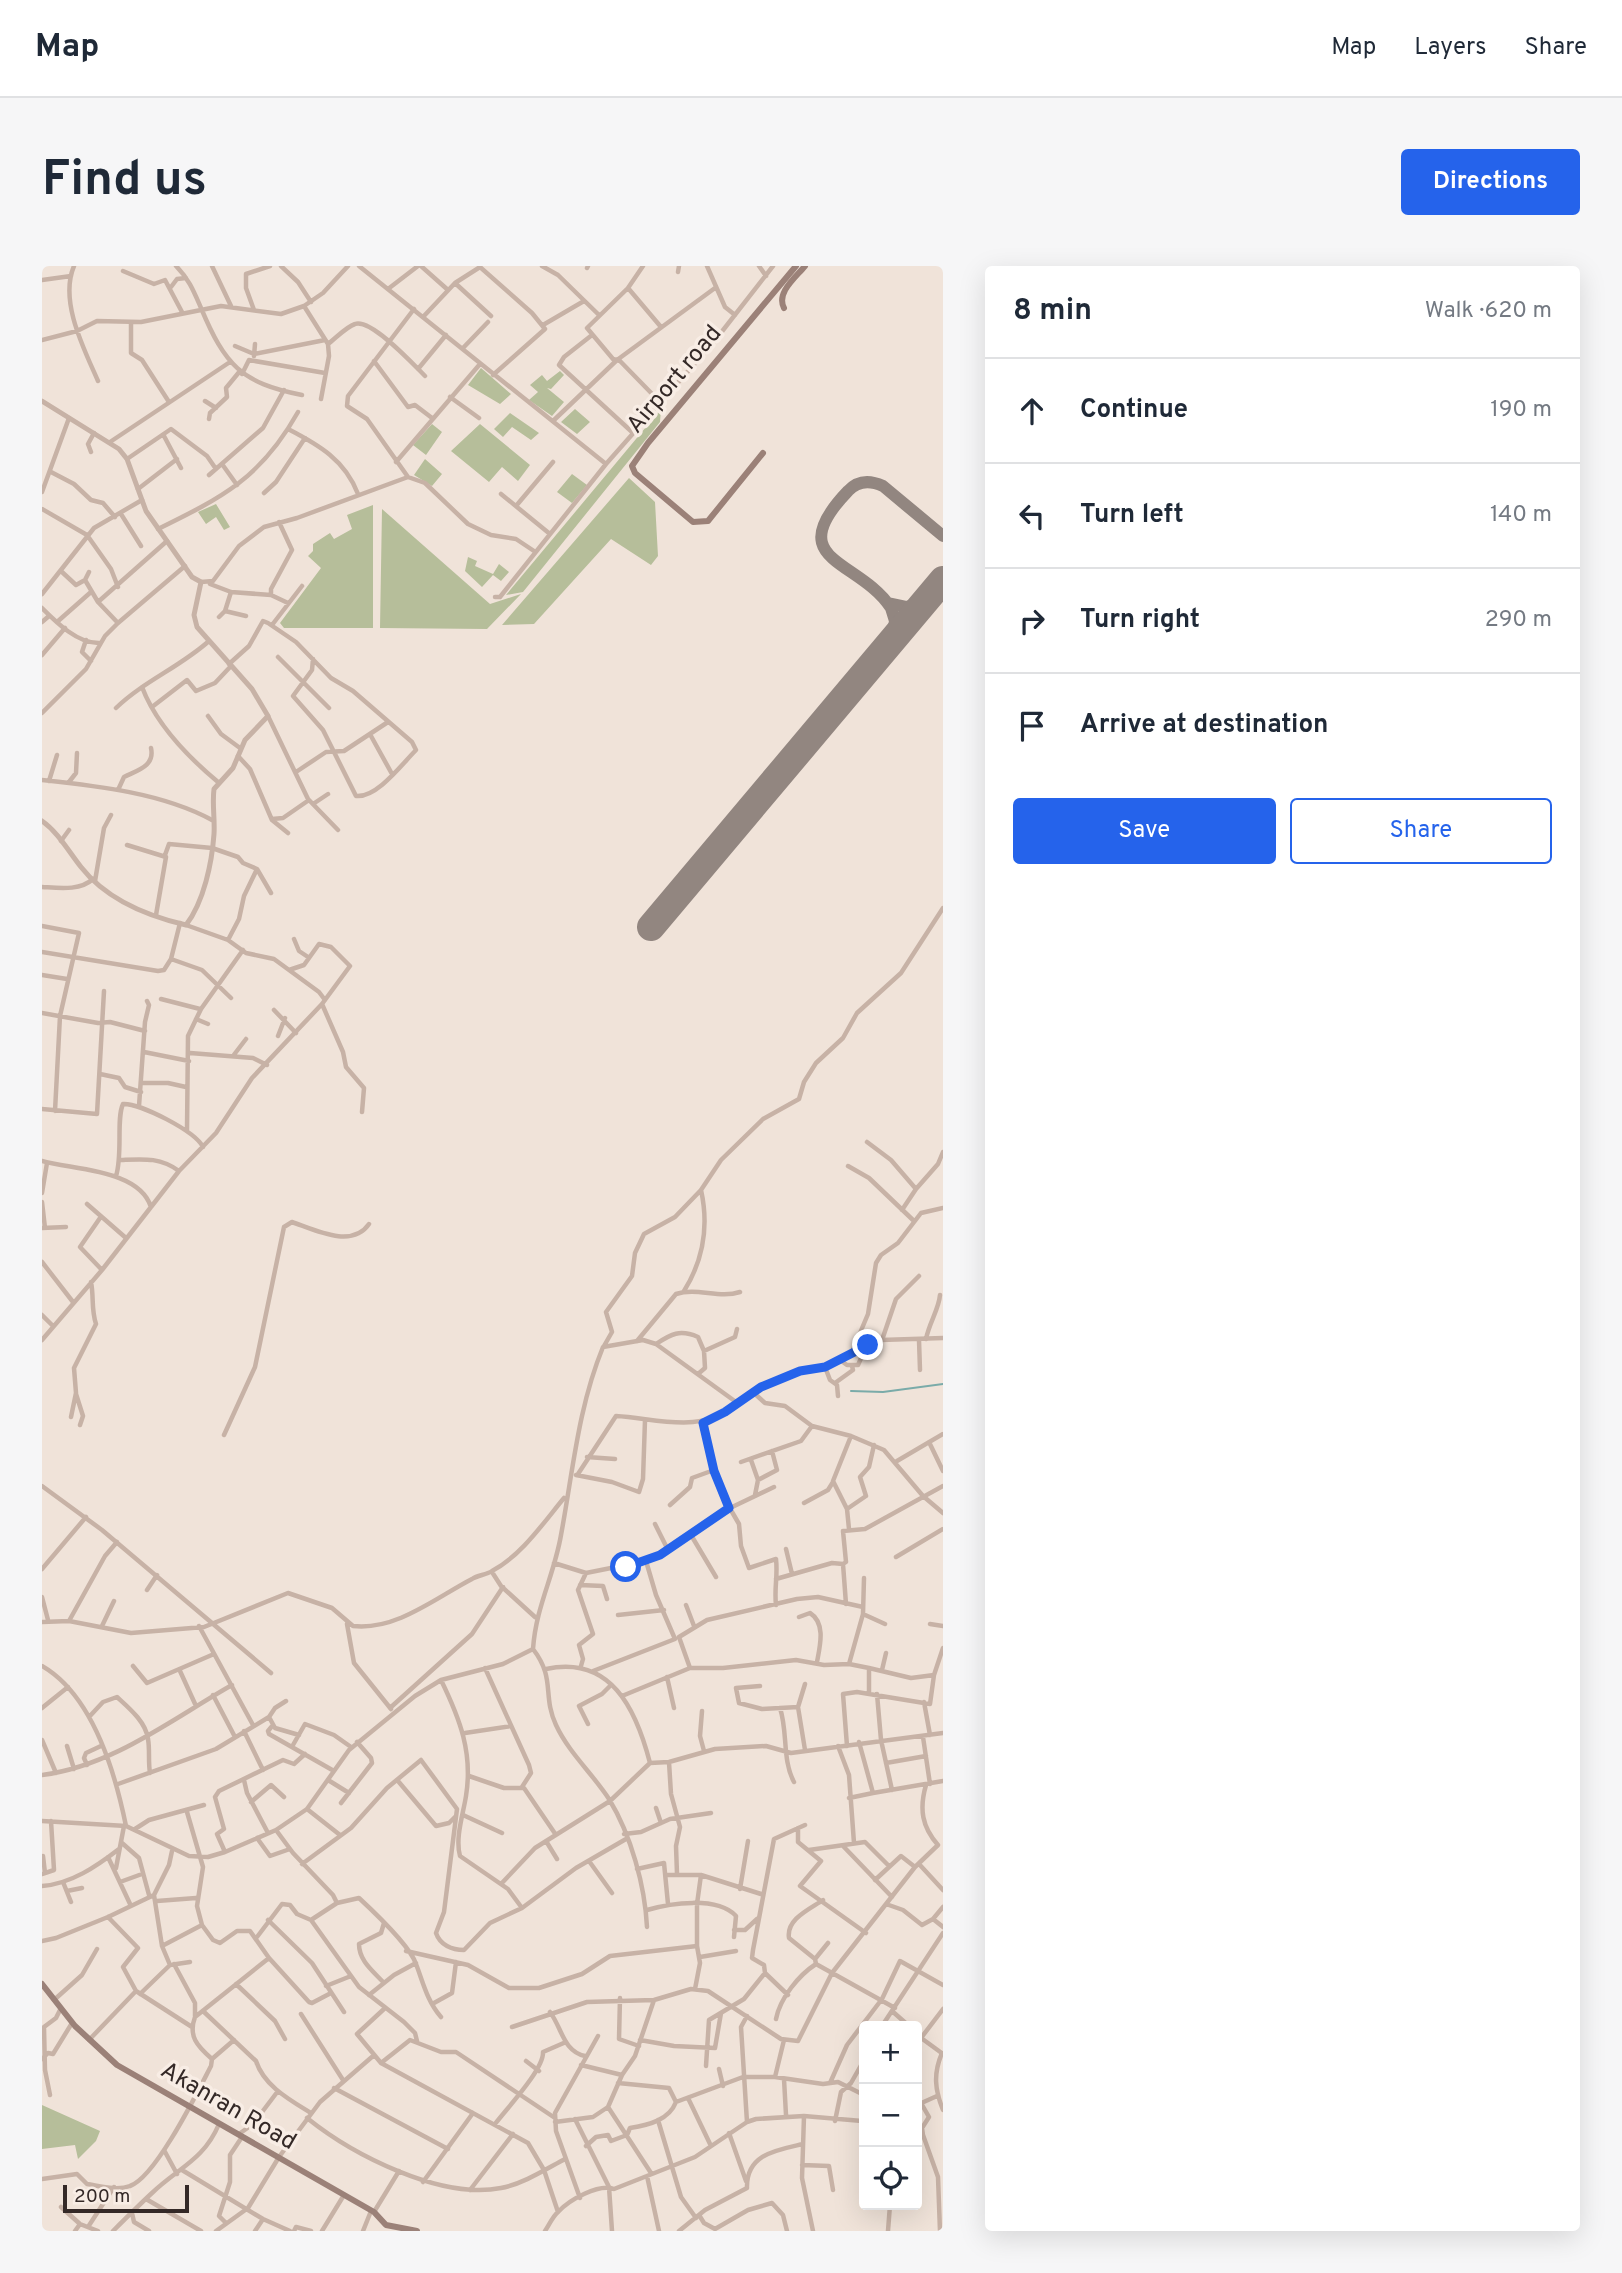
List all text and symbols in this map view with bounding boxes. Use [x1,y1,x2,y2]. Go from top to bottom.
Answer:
text: Map [35,27,99,69]
text: Map [1331,33,1376,63]
text: Layers [1414,33,1486,63]
text: Share [1524,33,1587,63]
button: Directions [1401,149,1580,215]
text: Find us [42,151,207,213]
text: 8 min [1013,293,1092,330]
text: Walk · 620 m [1425,297,1552,326]
street label: Airport road [621,320,729,440]
icon: ahead [1013,392,1051,430]
text: Continue [1080,394,1188,427]
text: 190 m [1490,396,1552,425]
icon: left [1013,497,1051,535]
text: Turn left [1080,499,1184,532]
text: 140 m [1490,501,1552,530]
icon: right [1013,602,1051,640]
text: Turn right [1080,604,1200,637]
text: 290 m [1485,606,1552,635]
icon: arrive [1013,707,1051,745]
text: Arrive at destination [1080,709,1328,742]
button: Save [1013,798,1276,864]
button: Share [1290,798,1552,864]
route end [852,1329,883,1360]
route start [610,1551,641,1582]
map controls [859,2021,922,2210]
button: + [859,2021,922,2084]
street label: Akanran Road [155,2056,301,2158]
button: − [859,2084,922,2147]
button: locate [859,2147,922,2210]
scale bar [63,2182,189,2214]
text: 200 m [74,2185,130,2209]

